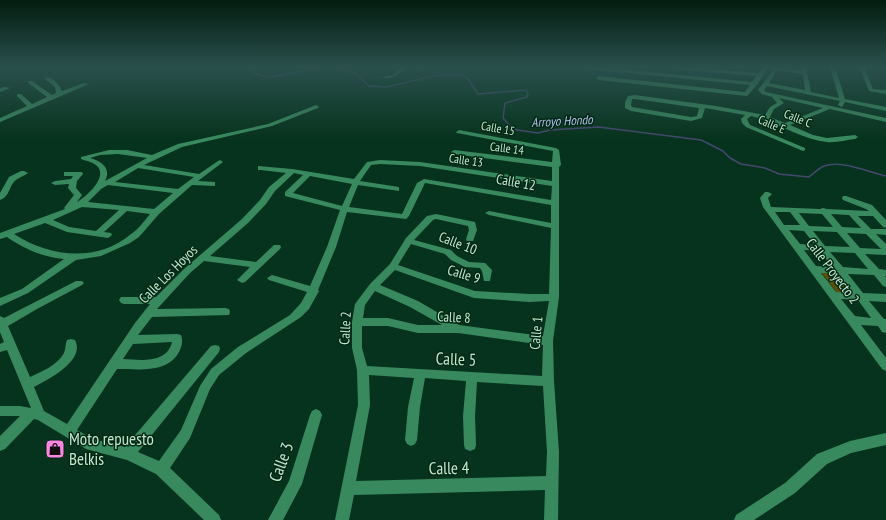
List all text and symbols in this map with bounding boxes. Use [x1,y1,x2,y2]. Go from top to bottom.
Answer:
street label: Calle C [782,106,815,131]
water label: Arroyo Hondo [531,111,595,131]
street label: Calle E [756,112,788,136]
street label: Calle 15 [480,118,516,138]
street label: Calle 14 [489,138,525,158]
street label: Calle 13 [448,150,484,170]
street label: Calle 12 [495,170,537,194]
street label: Calle 10 [436,227,480,259]
street label: Calle Proyecto 2 [802,235,864,307]
street label: Calle Los Hoyos [135,241,201,307]
street label: Calle 9 [445,261,483,287]
street label: Calle 8 [437,307,471,327]
street label: Calle 2 [335,311,355,345]
street label: Calle 1 [526,316,546,350]
street label: Calle 5 [435,347,477,371]
place label: Moto repuesto Belkis [69,428,154,470]
shop icon: Moto repuesto Belkis [44,438,66,460]
street label: Calle 3 [264,439,298,485]
street label: Calle 4 [429,457,470,479]

